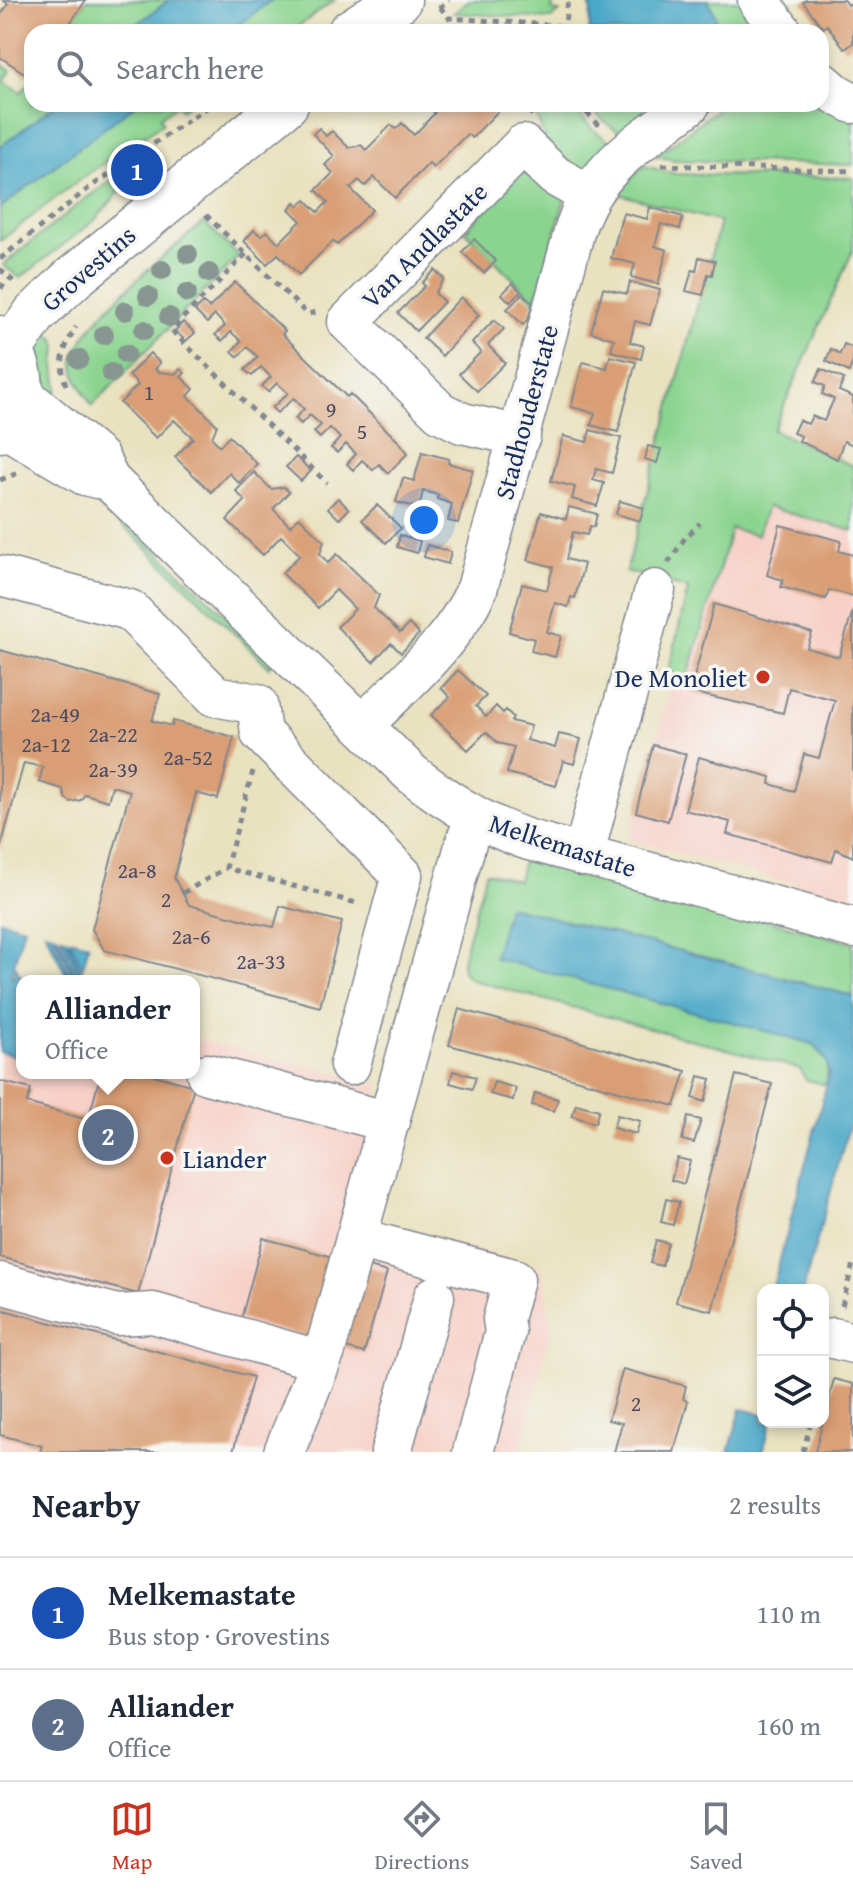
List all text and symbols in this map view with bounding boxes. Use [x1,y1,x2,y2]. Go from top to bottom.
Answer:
search box [24,24,829,112]
icon: search [52,46,96,90]
text: Search here [116,46,264,90]
pin: 1 [111,140,163,200]
street label: Van Andlastate [352,173,496,317]
street label: Grovestins [32,216,144,320]
street label: Stadhouderstate [484,320,568,504]
house number: 1 [144,376,154,408]
house number: 9 [326,393,336,425]
house number: 5 [357,415,367,447]
your location [404,500,444,540]
place label: De Monoliet [615,658,747,697]
marker: De Monoliet [754,668,772,686]
house number: 2a-49 [30,698,80,730]
house number: 2a-22 [88,718,138,750]
house number: 2a-12 [21,728,71,760]
house number: 2a-52 [163,741,213,773]
house number: 2a-39 [88,753,138,785]
street label: Melkemastate [485,803,641,887]
house number: 2a-8 [117,854,157,886]
house number: 2 [161,883,171,915]
house number: 2a-6 [171,920,211,952]
house number: 2a-33 [236,945,286,977]
popup [16,975,200,1079]
text: Alliander [45,986,171,1030]
text: Office [45,1030,109,1069]
pin: 2 [82,1105,134,1165]
place label: Liander [183,1139,267,1178]
marker: Liander [158,1149,176,1167]
map controls [757,1284,829,1428]
button: locate [757,1284,829,1356]
button: layers [757,1356,829,1428]
house number: 2 [631,1387,641,1419]
text: Nearby [32,1480,141,1529]
text: 2 results [729,1485,821,1524]
text: Melkemastate [108,1572,296,1616]
text: 1 [51,1594,65,1633]
text: 110 m [756,1594,821,1633]
text: Bus stop · Grovestins [108,1616,330,1655]
text: Alliander [108,1684,234,1728]
text: 2 [51,1706,65,1745]
text: 160 m [756,1706,821,1745]
text: Office [108,1728,172,1767]
tab: Map [110,1797,154,1877]
tab: Directions [375,1797,469,1877]
tab: Saved [690,1797,743,1877]

